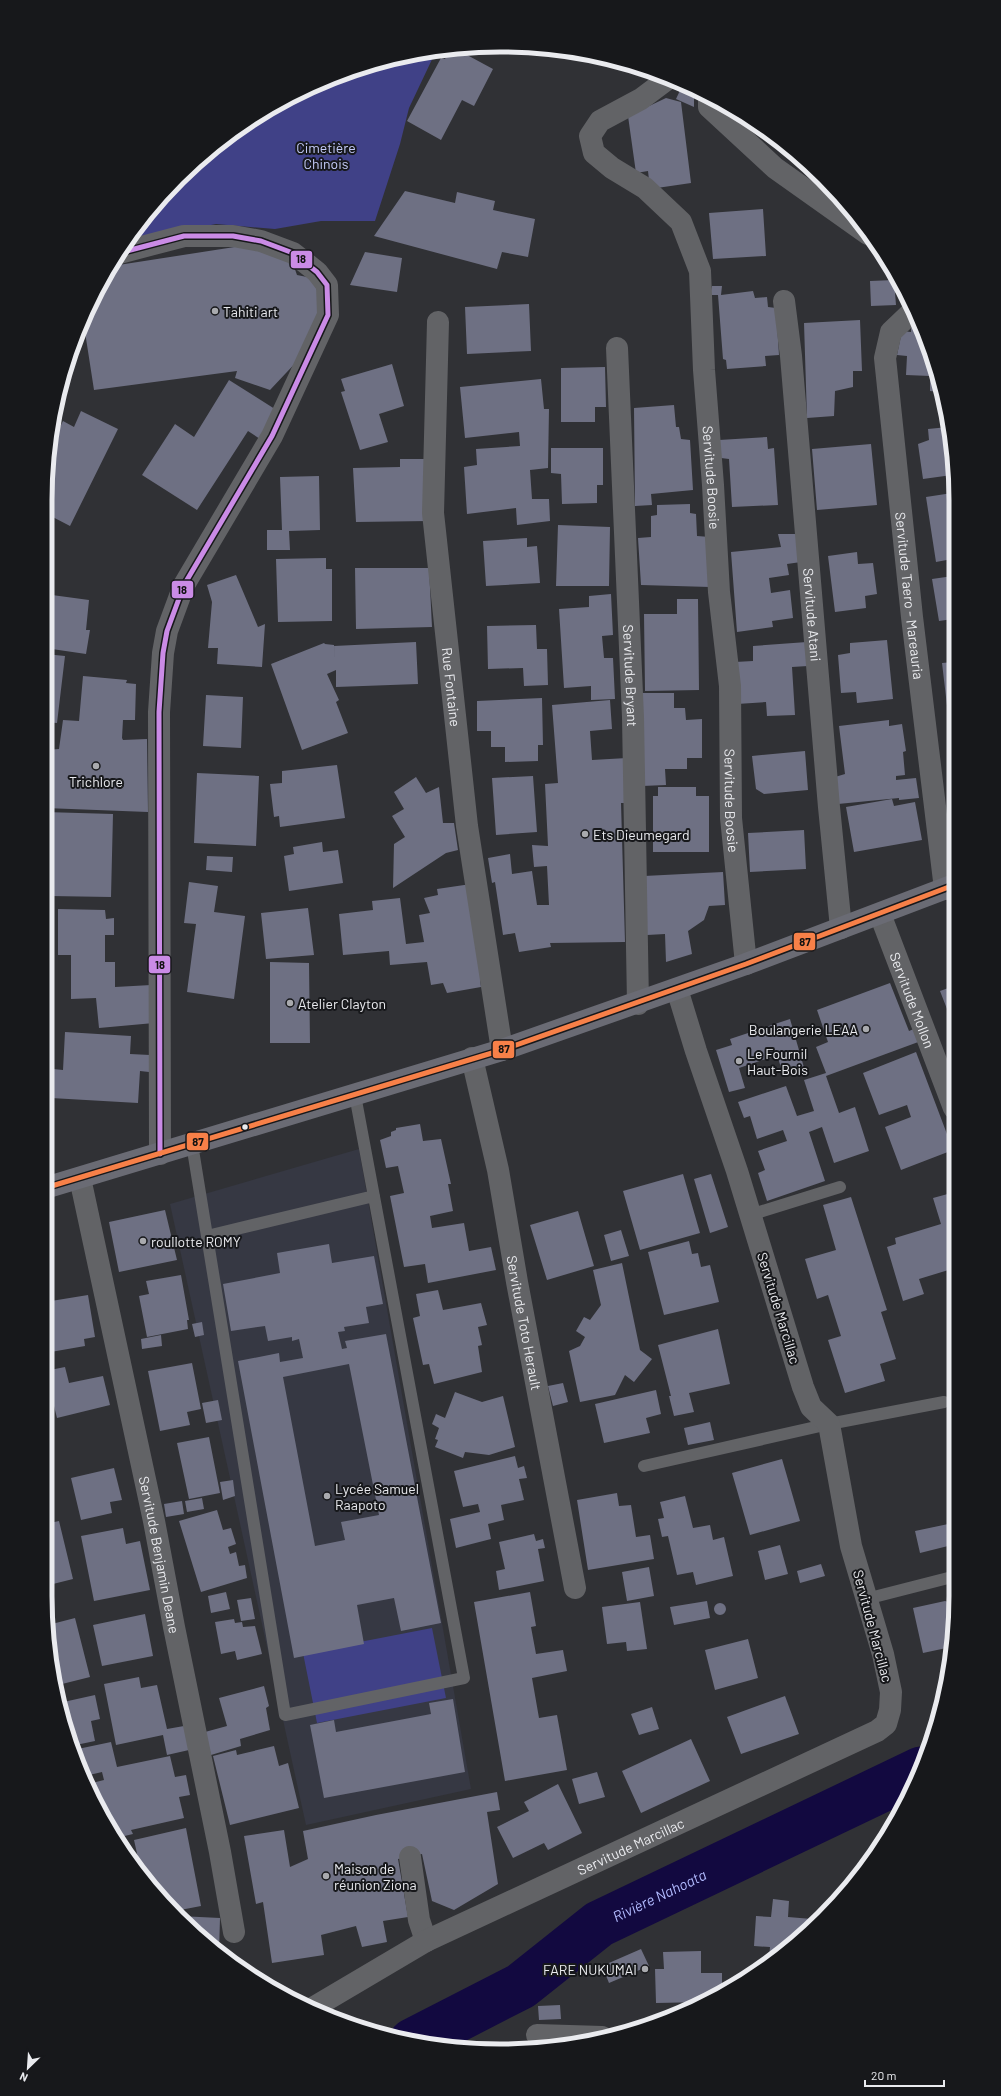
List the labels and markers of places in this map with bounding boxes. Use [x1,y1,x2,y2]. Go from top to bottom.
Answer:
place label: Tahiti art [223,303,278,320]
marker: Tahiti art [210,306,220,316]
marker: Trichlore [91,761,101,771]
place label: Trichlore [69,773,123,790]
place label: Ets Dieumegard [593,826,690,843]
marker: Ets Dieumegard [580,829,590,839]
place label: Atelier Clayton [298,995,386,1012]
marker: Atelier Clayton [285,998,295,1008]
place label: Boulangerie LEAA [749,1021,858,1038]
marker: Boulangerie LEAA [861,1024,871,1034]
place label: Le Fournil Haut-Bois [747,1045,808,1078]
marker: Le Fournil Haut-Bois [734,1056,744,1066]
unlabelled marker [240,1122,250,1132]
place label: roullotte ROMY [151,1233,241,1250]
marker: roullotte ROMY [138,1236,148,1246]
place label: Lycée Samuel Raapoto [335,1480,419,1513]
marker: Lycée Samuel Raapoto [322,1491,332,1501]
place label: Maison de réunion Ziona [334,1860,417,1893]
marker: Maison de réunion Ziona [321,1871,331,1881]
place label: FARE NUKUMAI [543,1961,637,1978]
marker: FARE NUKUMAI [640,1964,650,1974]

